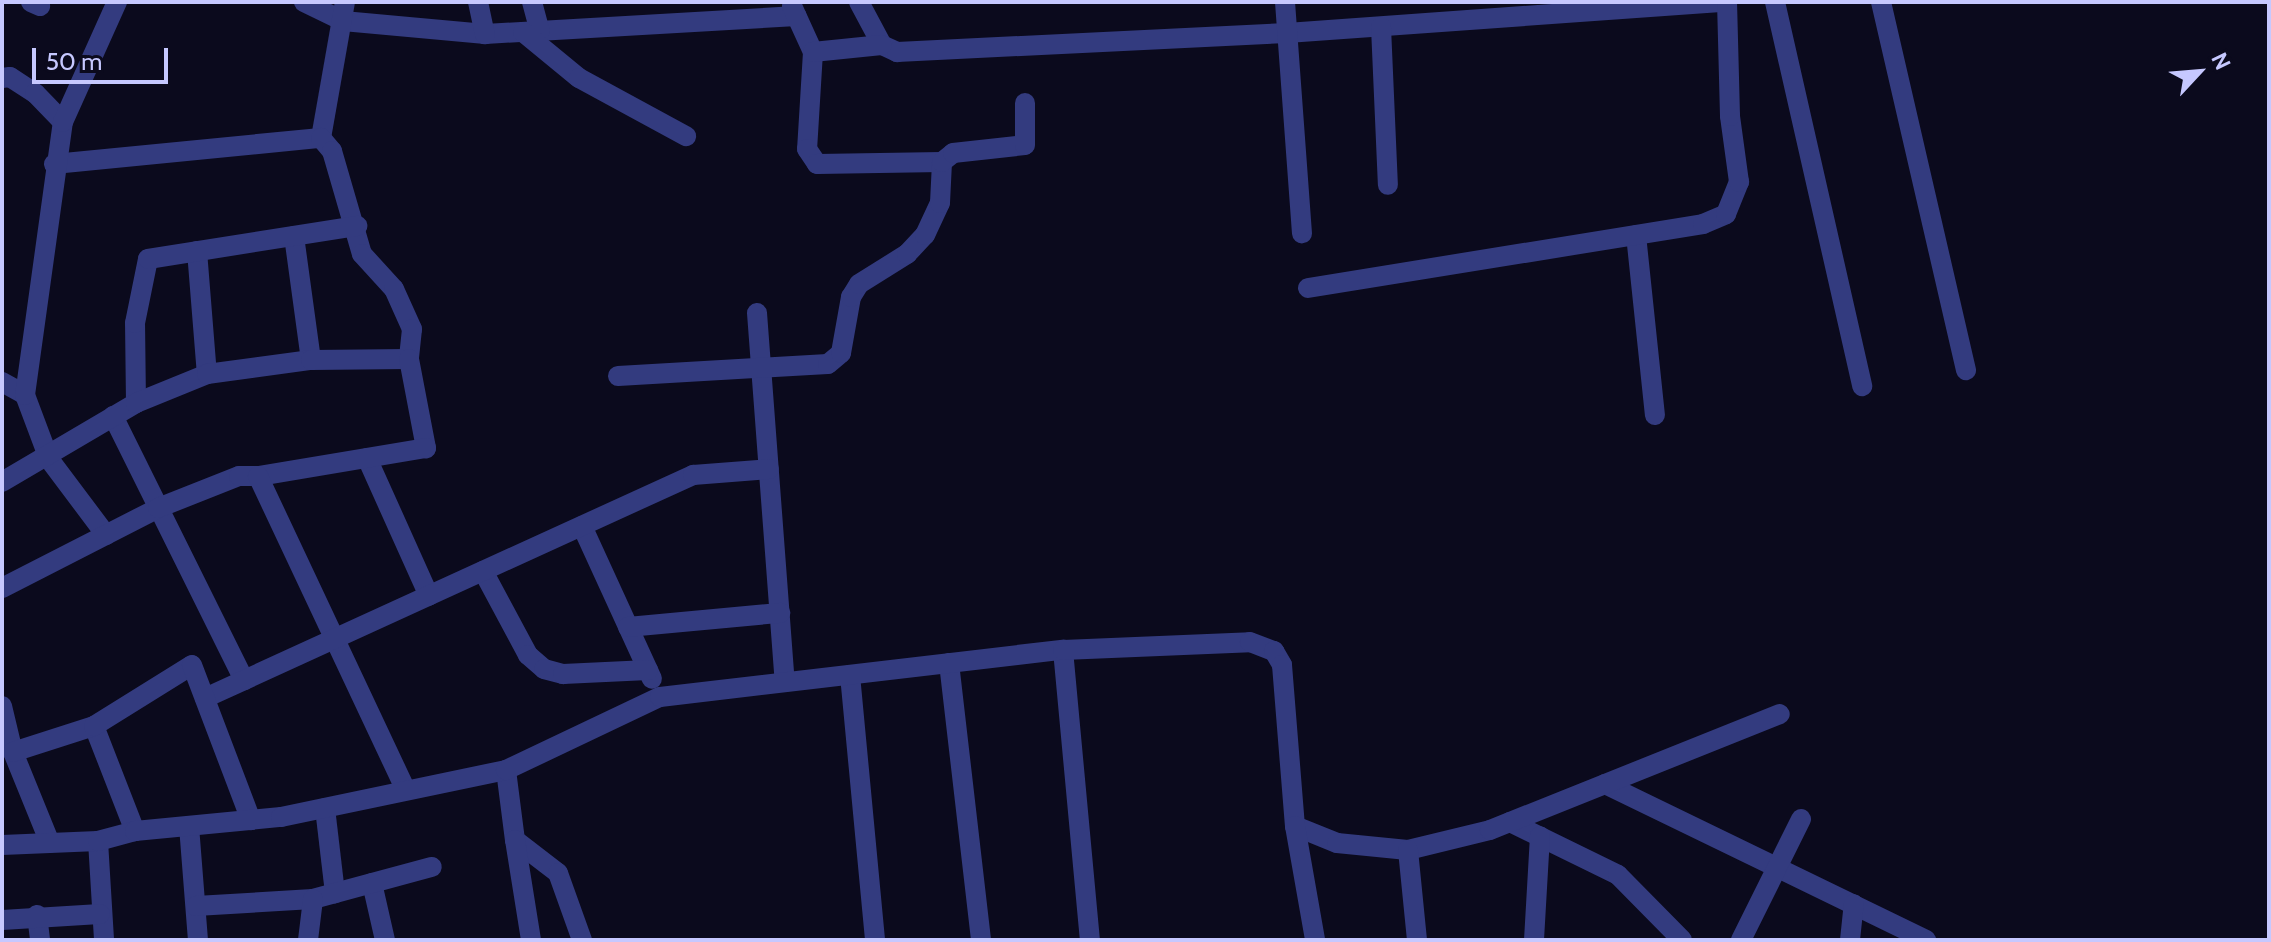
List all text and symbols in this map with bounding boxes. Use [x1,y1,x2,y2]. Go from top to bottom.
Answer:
scale bar [36,32,172,82]
north arrow [2159,32,2239,112]
text: 50 m [46,47,102,76]
text: N [2205,48,2237,74]

